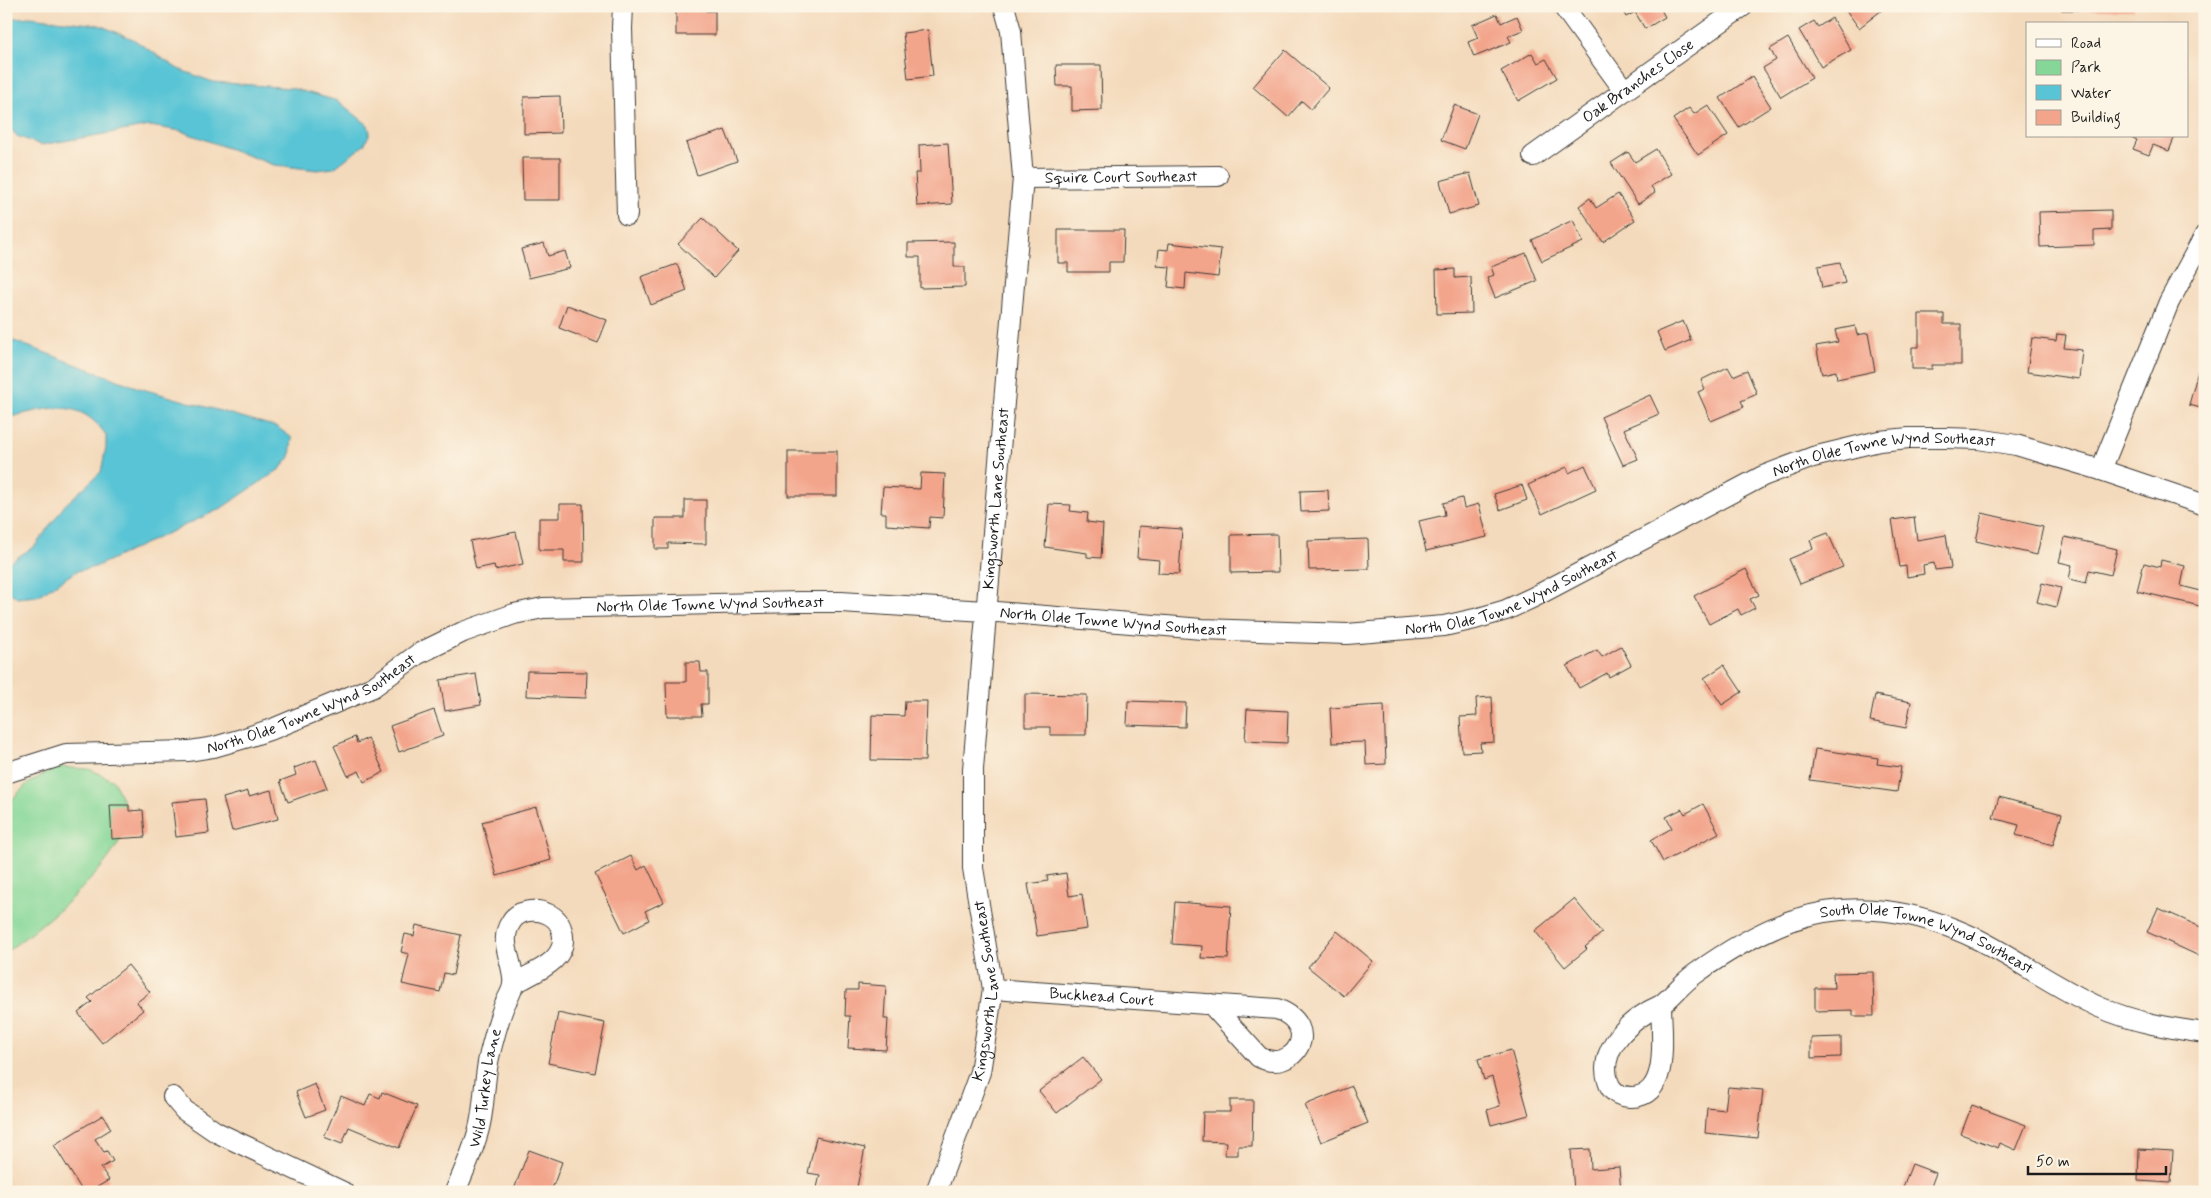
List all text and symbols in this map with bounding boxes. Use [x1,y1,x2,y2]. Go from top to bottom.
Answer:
legend [2026,22,2188,138]
street label: Oak Branches Close [1578,34,1698,128]
text: Road [2071,34,2101,54]
text: Park [2071,58,2101,78]
text: Water [2071,84,2111,104]
text: Building [2071,108,2121,129]
street label: Squire Court Southeast [1045,166,1197,188]
street label: Kingsworth Lane Southeast [978,407,1014,590]
street label: North Olde Towne Wynd Southeast [1769,427,1997,482]
street label: North Olde Towne Wynd Southeast [1404,544,1621,640]
street label: North Olde Towne Wynd Southeast [596,592,824,617]
street label: North Olde Towne Wynd Southeast [999,602,1227,640]
street label: North Olde Towne Wynd Southeast [205,649,420,758]
street label: Kingsworth Lane Southeast [967,899,1004,1084]
street label: South Olde Towne Wynd Southeast [1818,899,2037,979]
street label: Buckhead Court [1049,982,1155,1011]
street label: Wild Turkey Lane [463,1026,507,1150]
scale bar [2028,1143,2166,1175]
text: 50 m [2036,1152,2070,1172]

